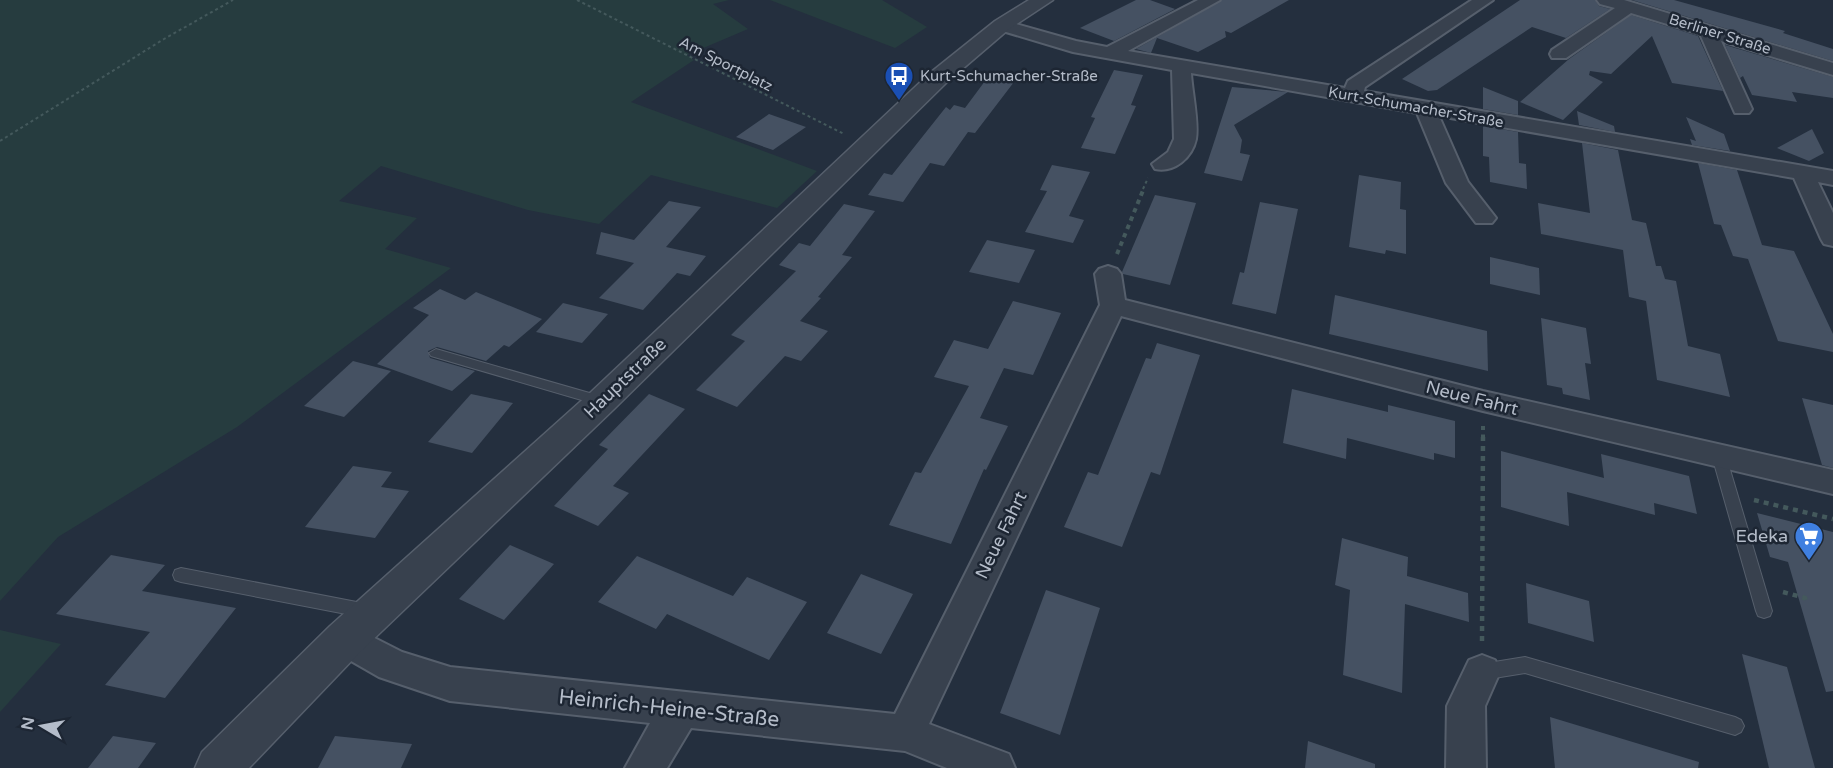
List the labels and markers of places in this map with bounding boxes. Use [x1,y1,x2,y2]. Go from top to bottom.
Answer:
bus stop icon: Kurt-Schumacher-Straße [883,60,915,102]
place label: Kurt-Schumacher-Straße [920,67,1098,85]
supermarket icon: Edeka [1793,520,1825,562]
place label: Edeka [1735,525,1788,547]

